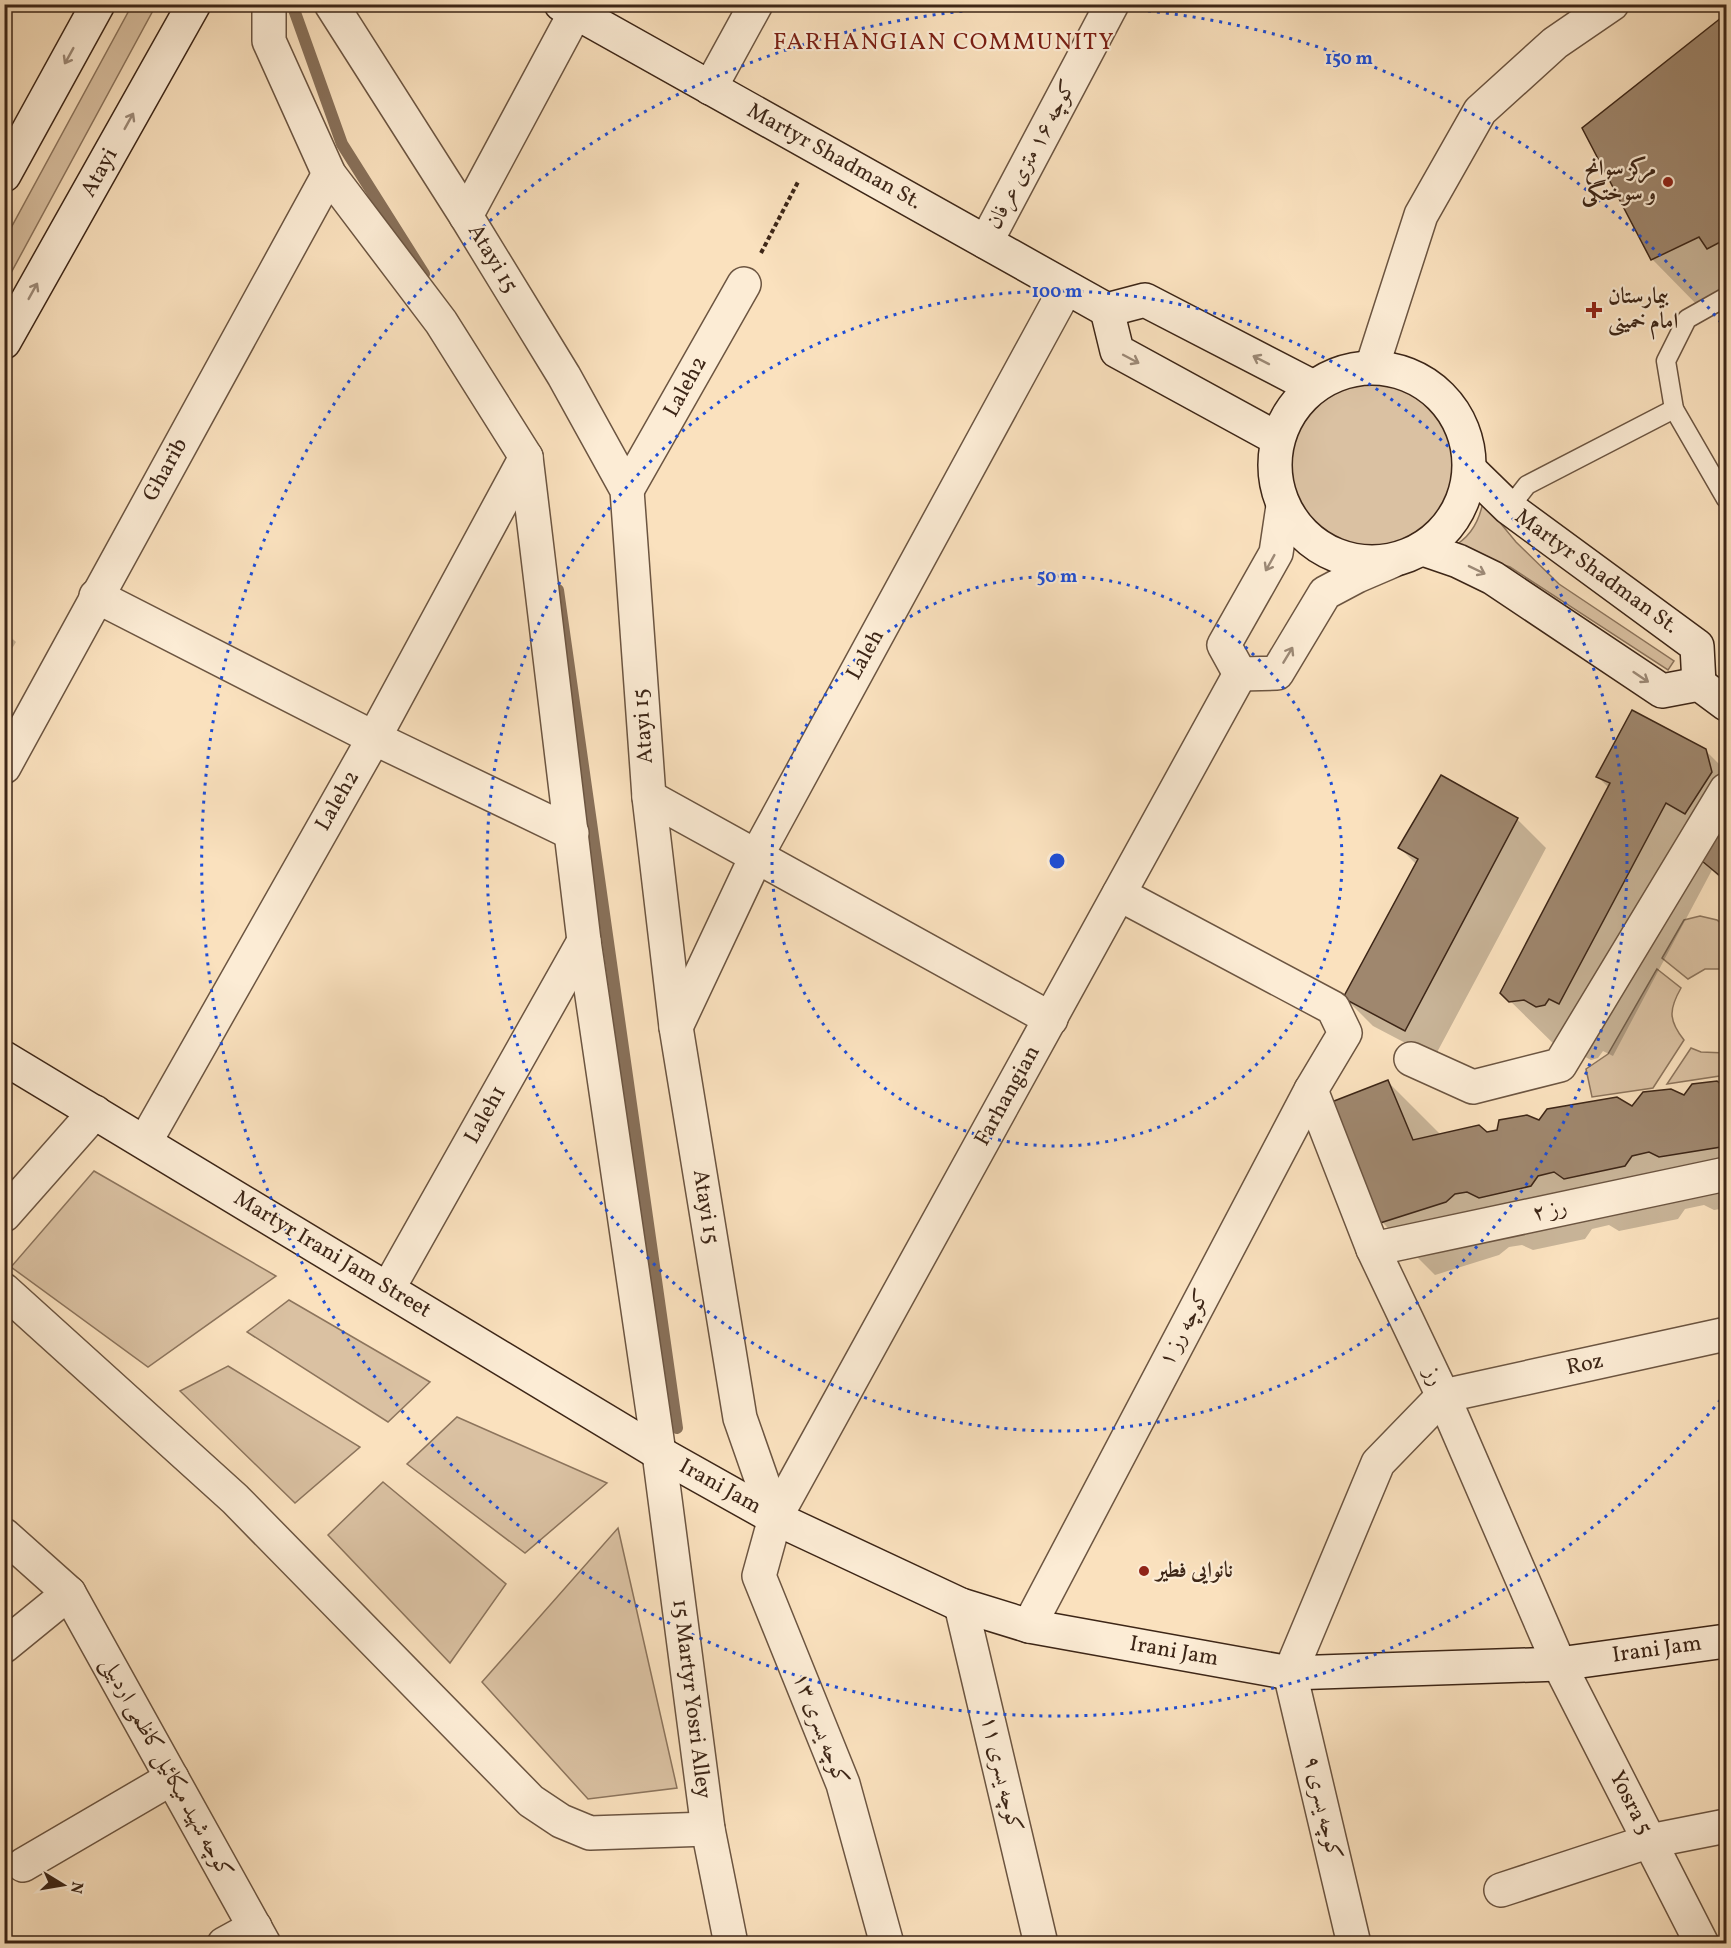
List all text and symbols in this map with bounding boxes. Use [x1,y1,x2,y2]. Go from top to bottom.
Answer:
district label: FARHANGIAN COMMUNITY [773,26,1115,60]
one-way arrow [63,47,75,64]
text: 150 m [1325,47,1373,72]
street label: کوچه ۱۶ متری عرفان [980,75,1084,235]
street label: Martyr Shadman St. [741,96,927,218]
one-way arrow [124,113,135,131]
street label: Atayi [74,143,126,203]
place label: مرکز سوانح و سوختگی [1582,154,1656,210]
marker: مرکز سوانح و سوختگی [1661,175,1675,189]
street label: Atayi 15 [459,219,525,299]
text: 100 m [1032,280,1082,305]
place label: بیمارستان امام خمینی [1608,282,1678,340]
one-way arrow [27,283,39,300]
marker: بیمارستان امام خمینی [1585,301,1603,319]
street label: Laleh2 [657,351,715,423]
one-way arrow [1122,353,1139,365]
one-way arrow [1252,354,1270,365]
street label: Gharib [136,433,196,507]
street label: Martyr Shadman St. [1508,502,1684,642]
one-way arrow [1264,553,1275,571]
text: 50 m [1037,565,1077,590]
one-way arrow [1468,565,1486,577]
street label: Laleh [839,624,893,686]
one-way arrow [1282,647,1294,664]
one-way arrow [1632,671,1648,683]
street label: Atayi 15 [626,687,662,765]
street label: Laleh2 [308,765,368,837]
centre of rings [1047,851,1067,871]
street label: Farhangian [968,1040,1048,1152]
street label: Laleh1 [457,1080,515,1150]
street label: Atayi 15 [684,1167,726,1247]
street label: Martyr Irani Jam Street [227,1184,437,1327]
street label: رز ۲ [1530,1192,1570,1230]
street label: کوچه رز ۱ [1152,1284,1218,1372]
street label: Roz [1564,1346,1606,1384]
street label: رز [1414,1361,1451,1392]
street label: Irani Jam [673,1452,767,1522]
place label: نانوایی فطیر [1153,1556,1233,1587]
marker: نانوایی فطیر [1137,1564,1151,1578]
street label: 15 Martyr Yosri Alley [663,1597,719,1801]
street label: Irani Jam [1610,1628,1704,1672]
street label: Irani Jam [1127,1629,1221,1675]
street label: کوچه شهید میکائیل کاظمی اردبیلی [92,1652,240,1884]
street label: کوچه یسری ۱۳ [784,1668,856,1790]
street label: کوچه یسری ۱۱ [973,1713,1029,1835]
street label: کوچه یسری ۹ [1295,1753,1349,1863]
street label: Yosra 5 [1601,1766,1659,1840]
north arrow [33,1855,93,1915]
text: N [64,1880,88,1896]

